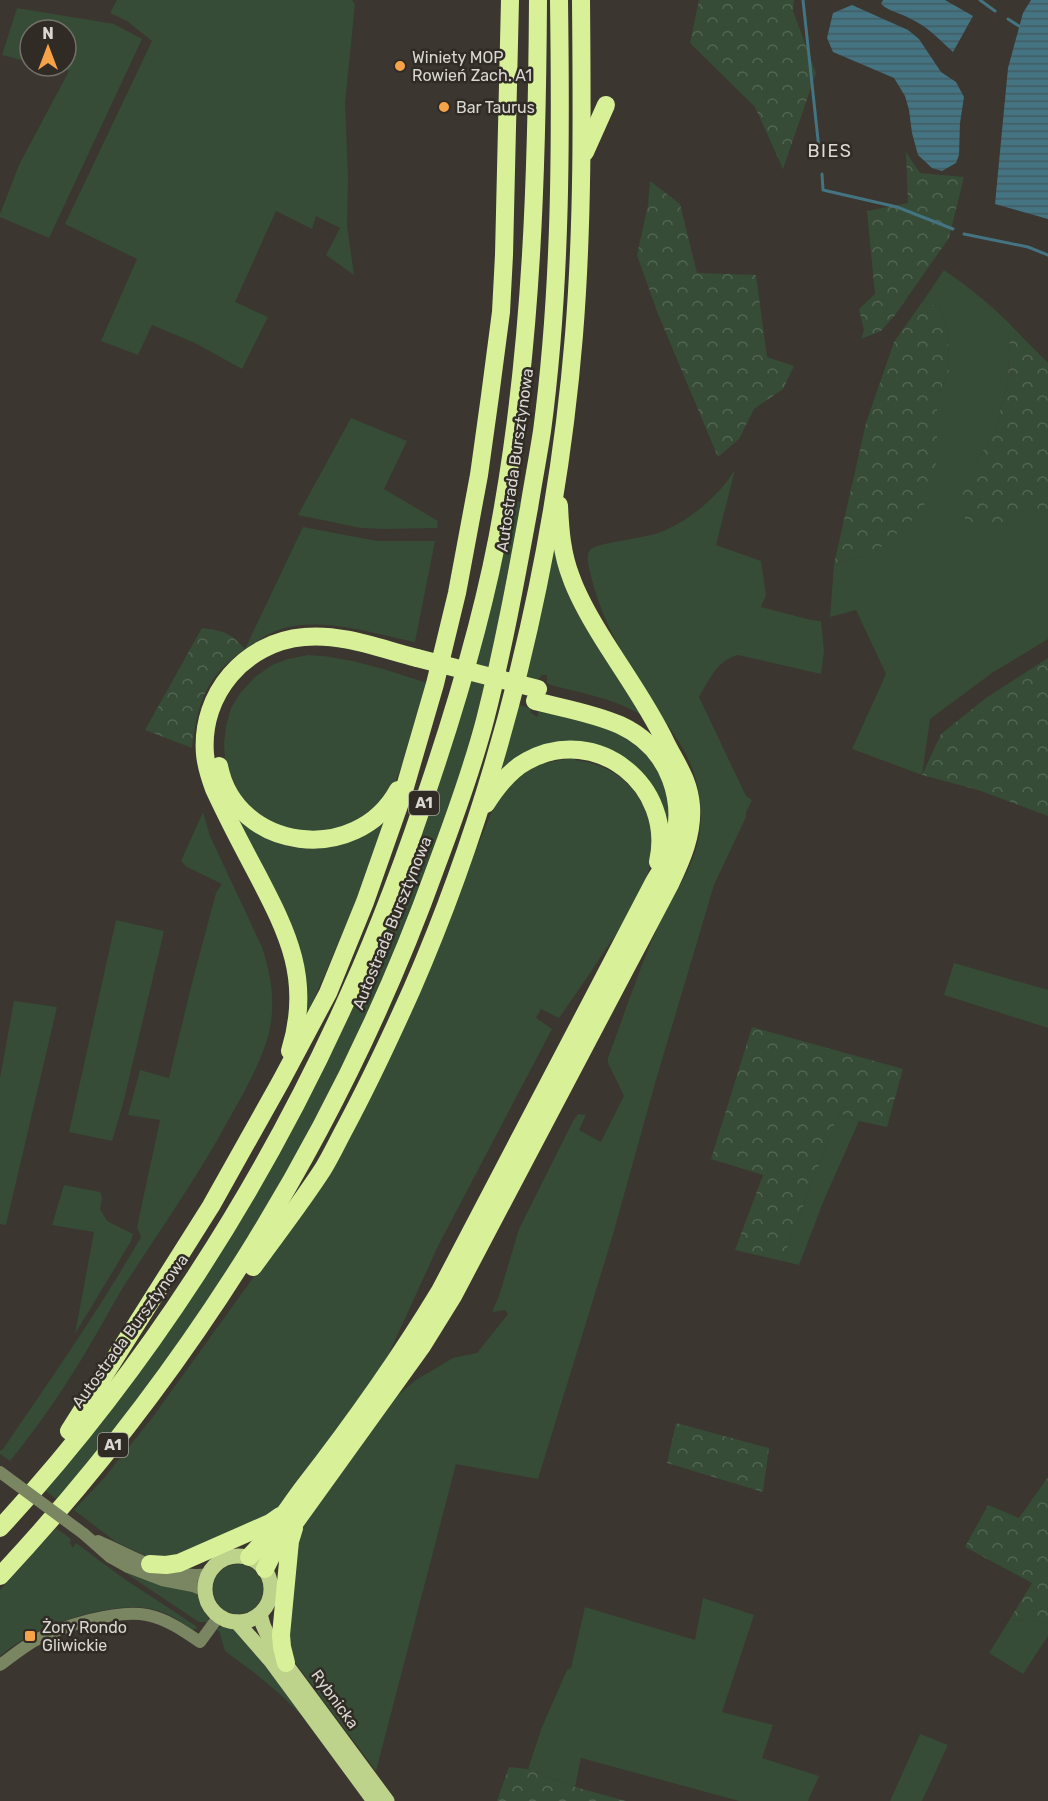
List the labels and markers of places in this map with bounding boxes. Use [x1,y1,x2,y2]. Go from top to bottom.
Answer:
place label: Winiety MOP Rowień Zach. A1 [412,48,532,85]
marker: Winiety MOP Rowień Zach. A1 [393,59,407,73]
place label: Bar Taurus [456,98,535,117]
marker: Bar Taurus [437,100,451,114]
place label: Żory Rondo Gliwickie [42,1618,127,1655]
marker: Żory Rondo Gliwickie [23,1629,37,1643]

